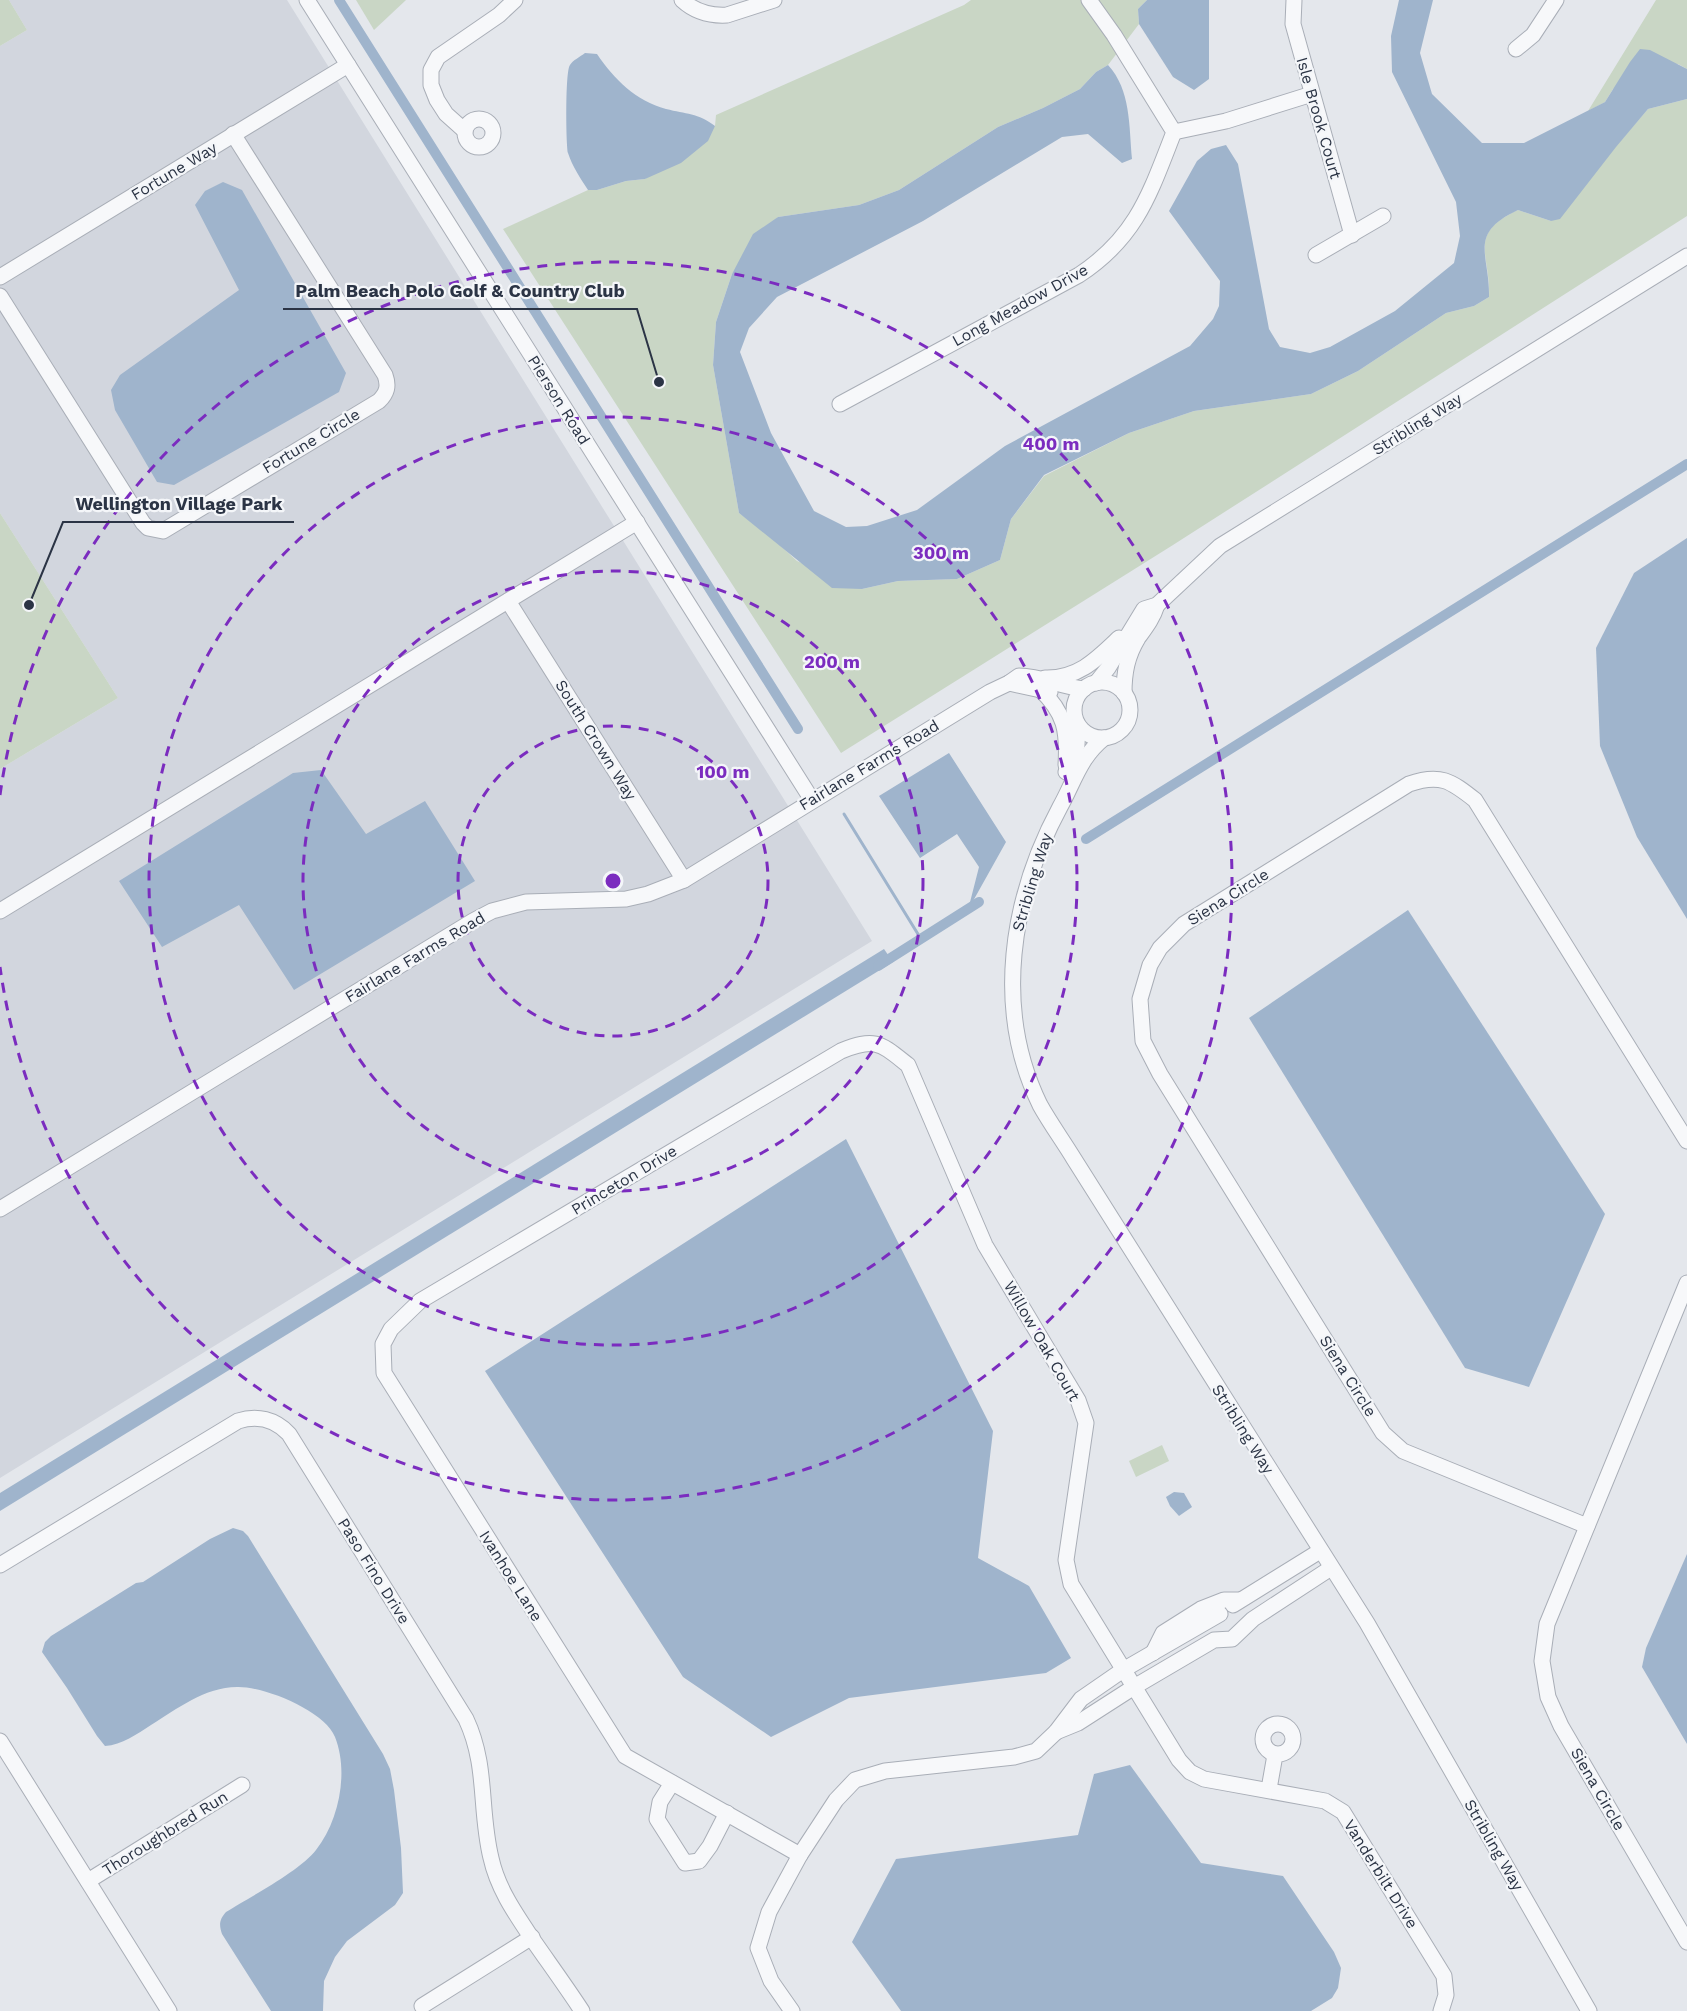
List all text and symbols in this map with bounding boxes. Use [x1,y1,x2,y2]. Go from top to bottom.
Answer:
street label: Isle Brook Court [1293,55,1346,181]
street label: Fortune Way [128,138,221,204]
street label: Long Meadow Drive [949,260,1091,350]
callout: Palm Beach Polo Golf & Country Club [283,273,637,309]
text: Palm Beach Polo Golf & Country Club [295,280,625,301]
street label: Pierson Road [524,352,594,448]
street label: Stribling Way [1369,389,1466,459]
street label: Fortune Circle [259,404,363,478]
text: 400 m [1023,433,1079,454]
callout: Wellington Village Park [63,486,294,522]
text: Wellington Village Park [75,493,283,514]
text: 300 m [913,542,969,563]
text: 200 m [804,651,860,672]
street label: South Crown Way [551,676,641,804]
street label: Fairlane Farms Road [796,716,942,814]
text: 100 m [696,761,750,782]
street label: Stribling Way [1008,830,1056,934]
street label: Siena Circle [1184,864,1272,930]
centre of rings [603,871,623,891]
street label: Fairlane Farms Road [342,908,488,1006]
street label: Princeton Drive [568,1141,680,1219]
street label: Willow Oak Court [1000,1278,1084,1405]
street label: Siena Circle [1315,1332,1381,1420]
street label: Stribling Way [1208,1381,1278,1478]
street label: Paso Fino Drive [334,1515,414,1627]
street label: Ivanhoe Lane [475,1527,547,1625]
street label: Siena Circle [1567,1744,1629,1834]
street label: Thoroughbred Run [99,1787,231,1879]
street label: Stribling Way [1460,1796,1528,1895]
street label: Vanderbilt Drive [1340,1816,1422,1932]

